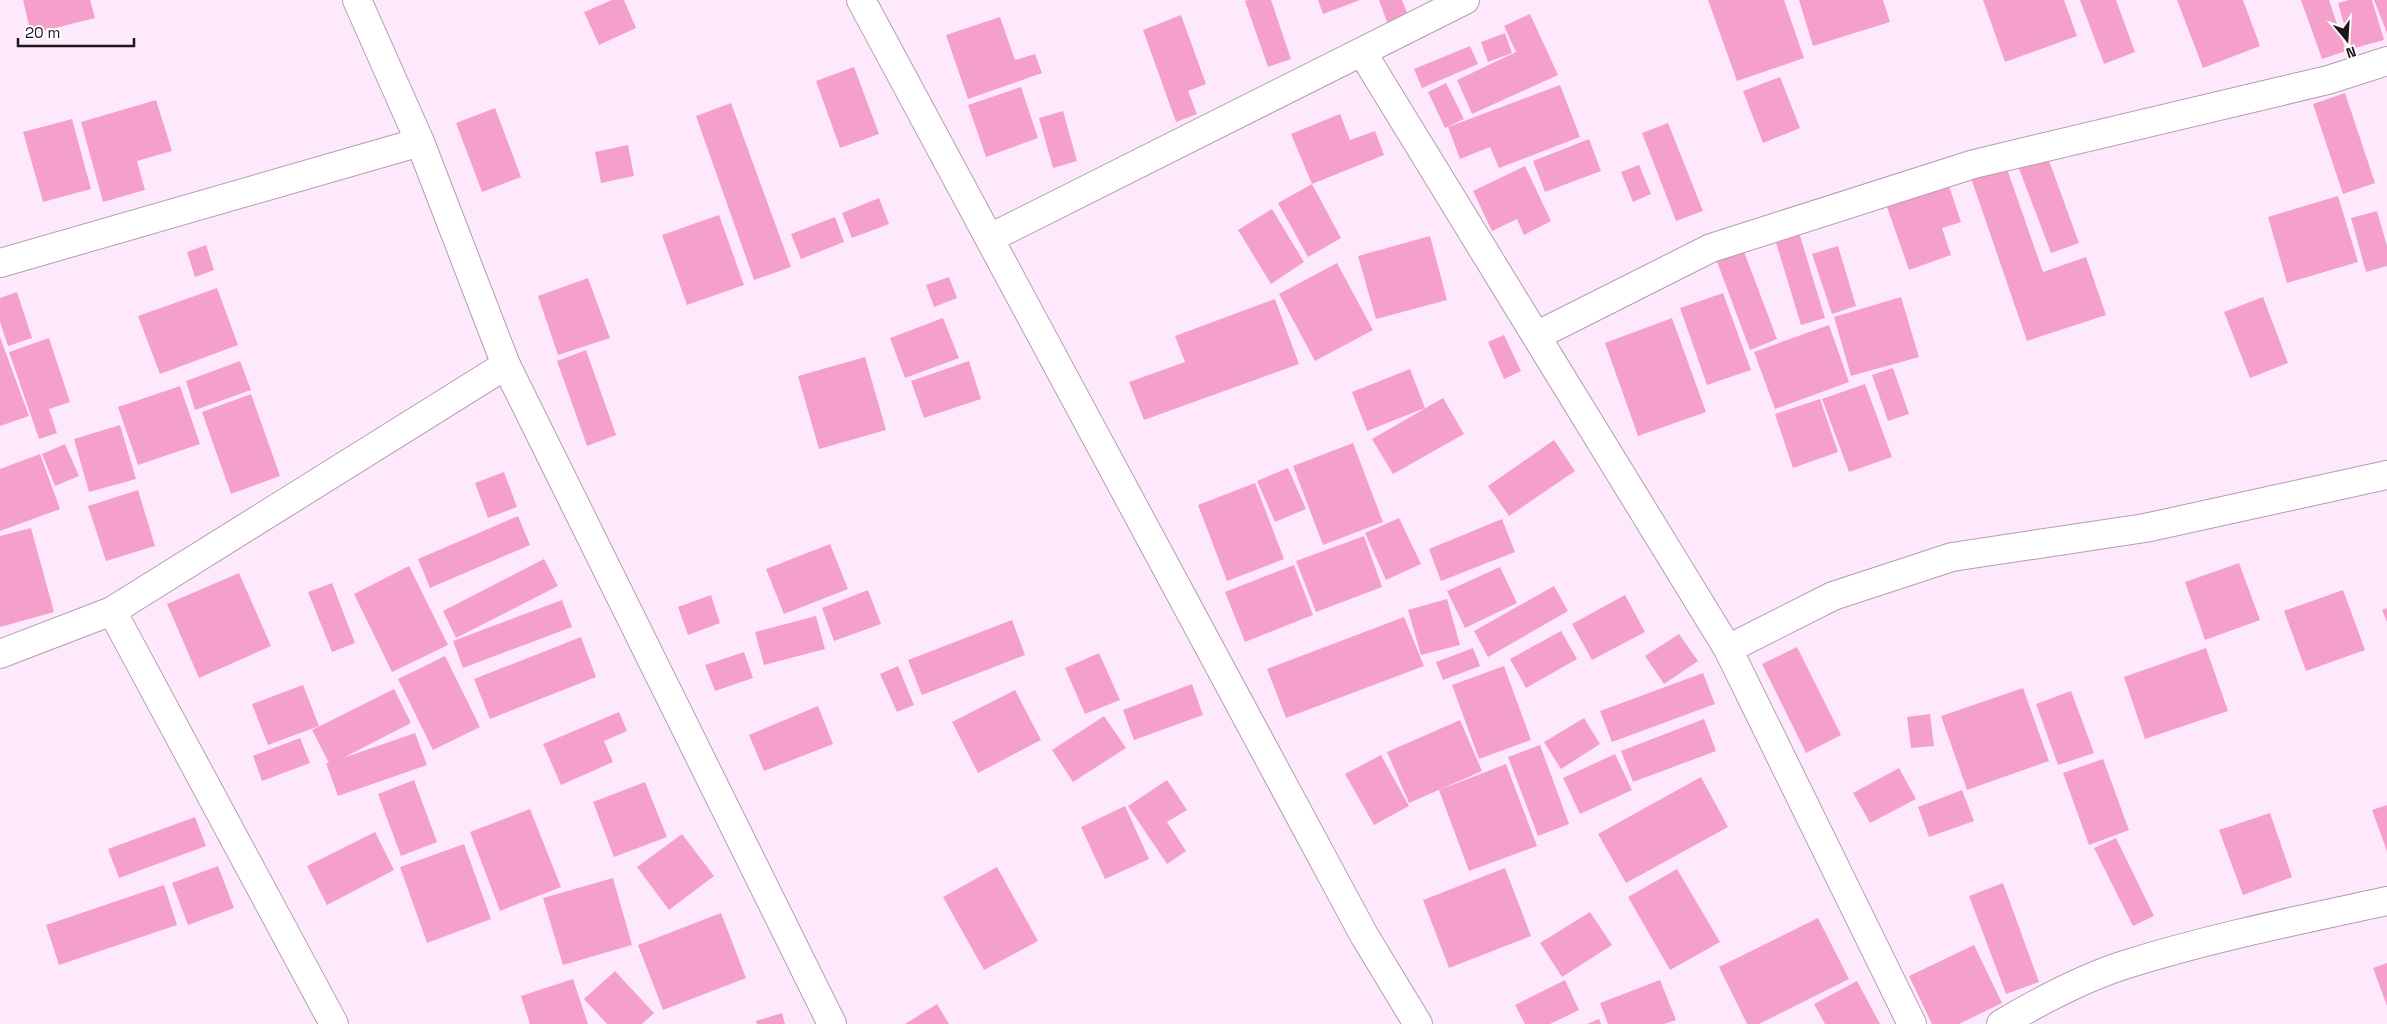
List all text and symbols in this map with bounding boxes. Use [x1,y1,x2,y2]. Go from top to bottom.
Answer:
scale bar [18,15,134,47]
north arrow [2322,15,2372,65]
text: 20 m [25,23,60,42]
text: N [2344,42,2358,62]

